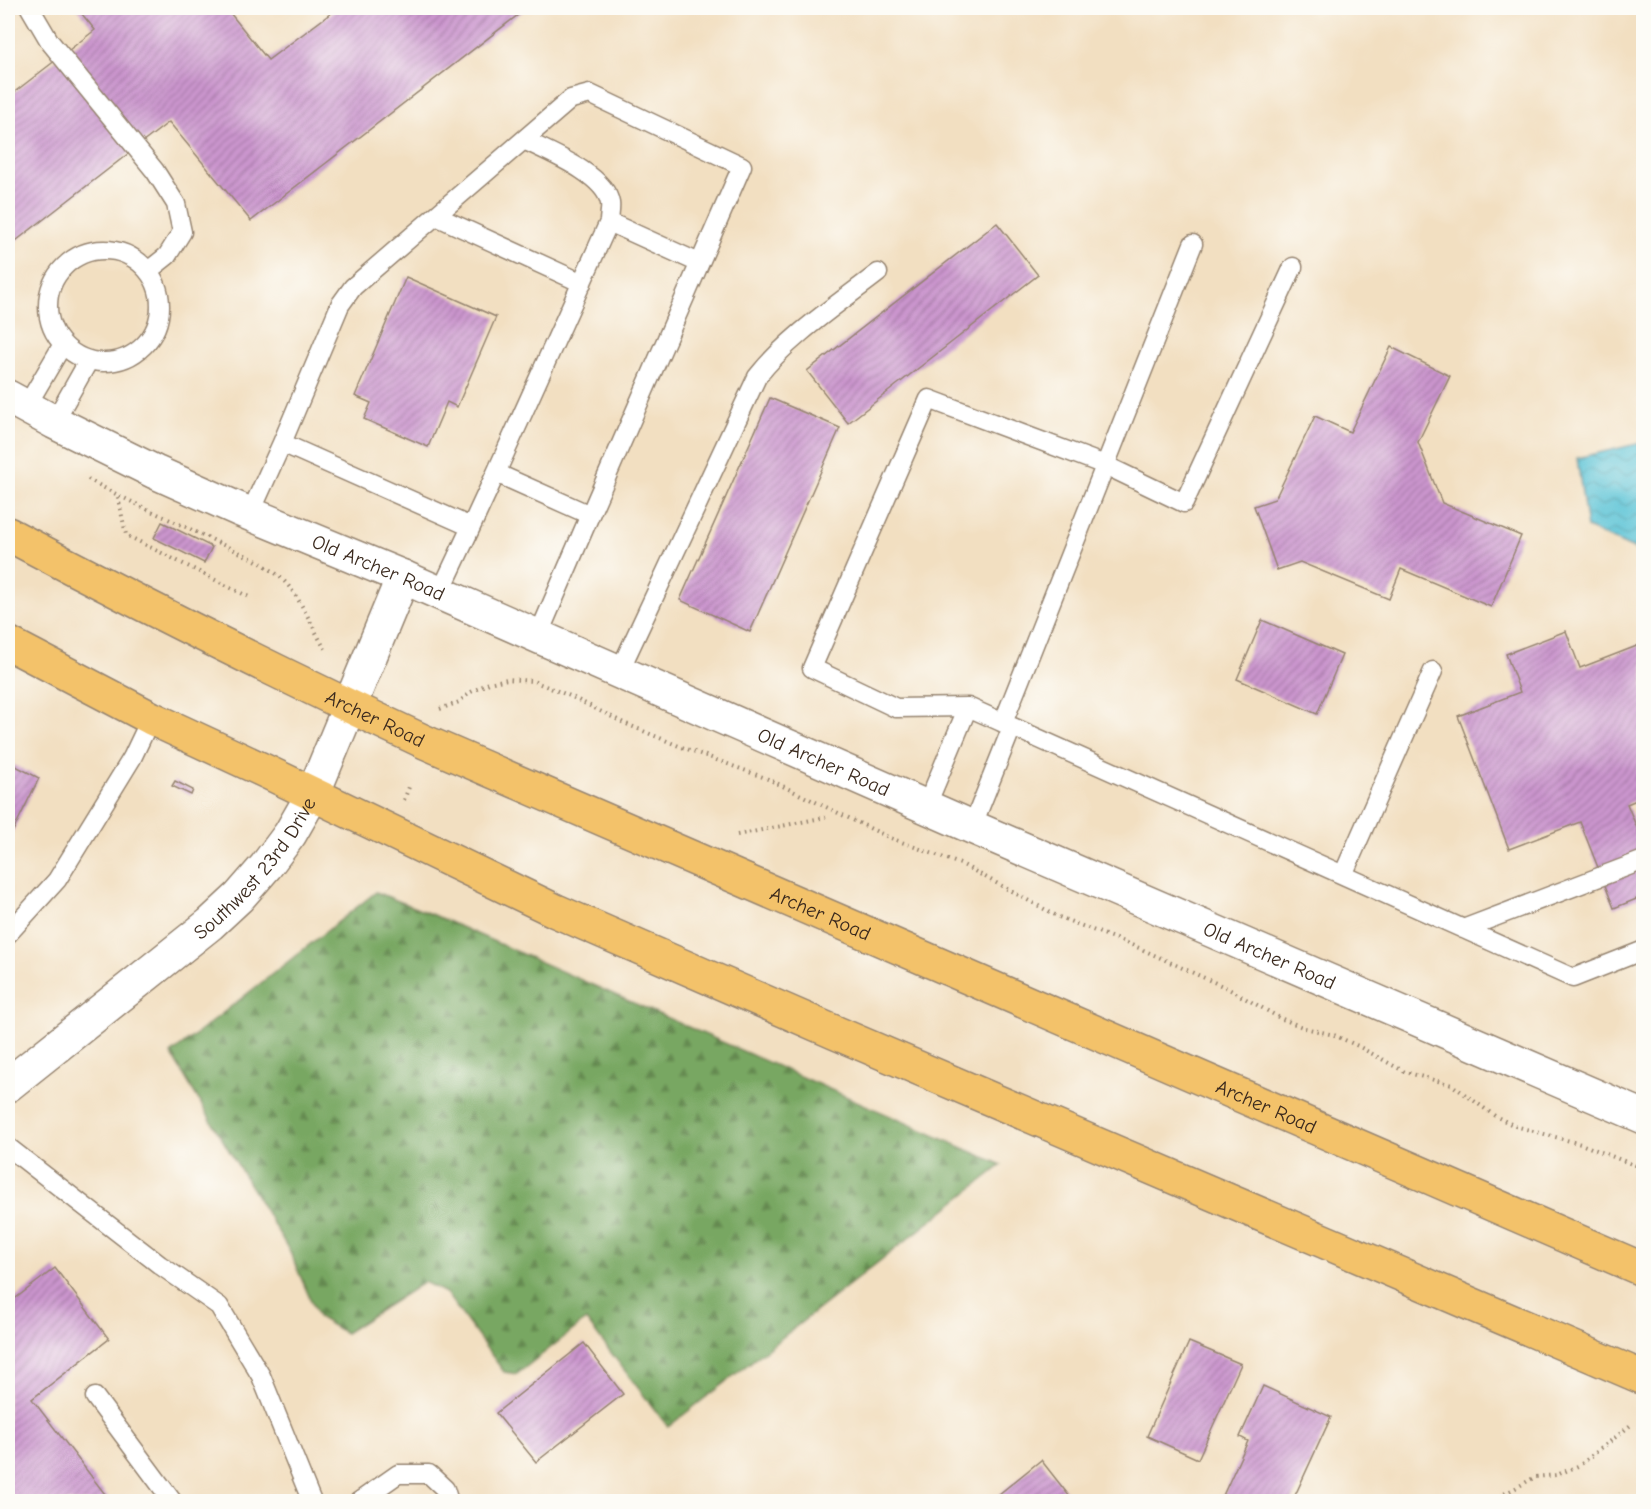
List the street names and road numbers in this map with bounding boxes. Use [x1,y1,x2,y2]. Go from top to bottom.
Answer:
street label: Old Archer Road [308,530,448,606]
street label: Archer Road [322,685,428,752]
street label: Old Archer Road [754,723,893,801]
street label: Southwest 23rd Drive [189,793,321,945]
street label: Archer Road [766,882,874,946]
street label: Old Archer Road [1200,917,1339,995]
street label: Archer Road [1212,1075,1320,1139]

